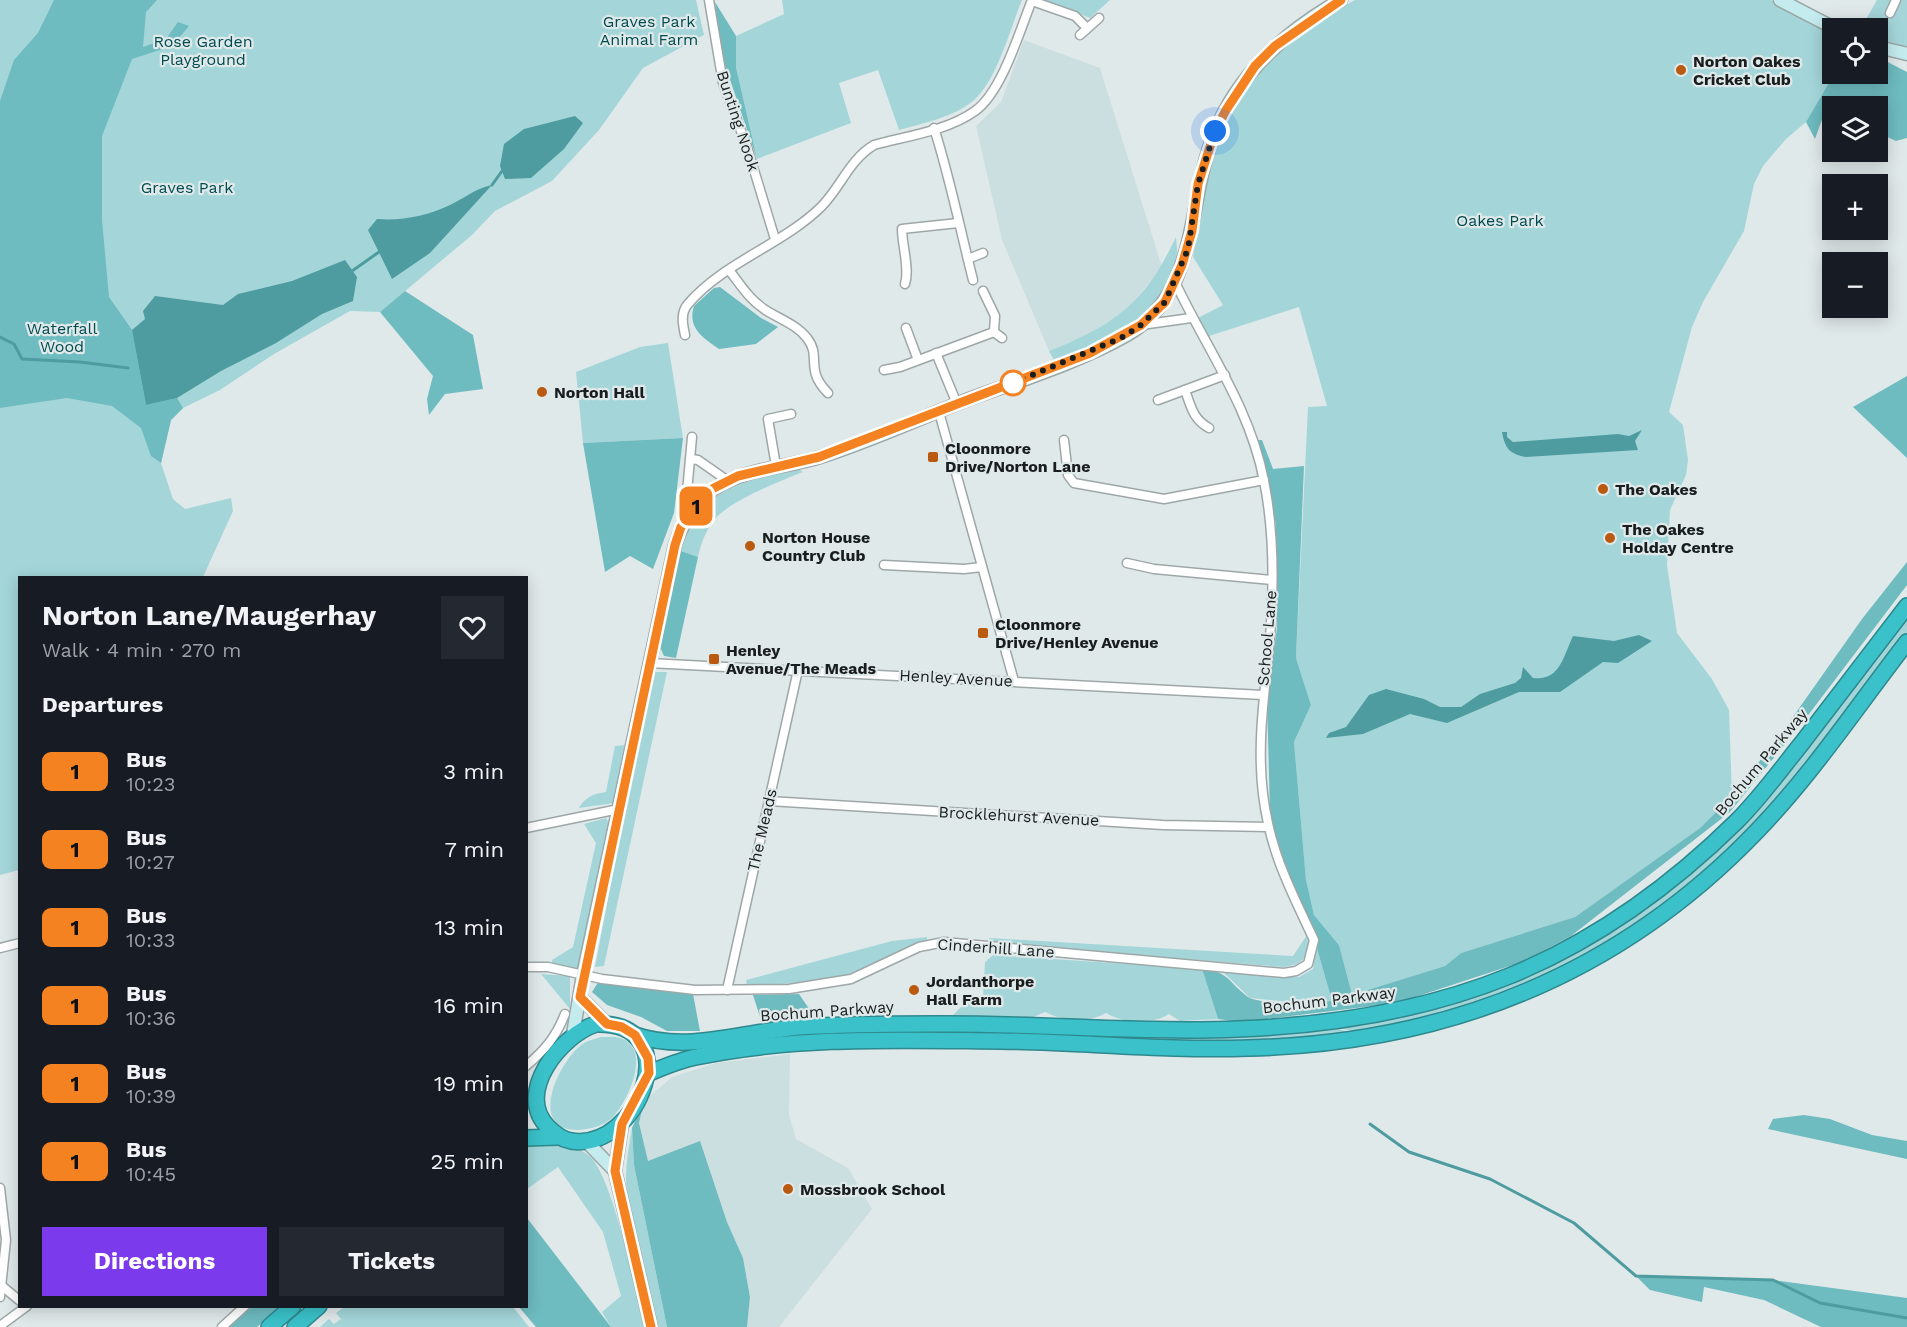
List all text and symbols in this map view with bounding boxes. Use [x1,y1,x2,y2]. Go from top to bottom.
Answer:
park label: Graves Park Animal Farm [600,12,698,49]
map controls [1822,18,1888,318]
button: locate [1822,18,1888,84]
park label: Rose Garden Playground [153,32,253,69]
place label: Norton Oakes Cricket Club [1693,52,1801,89]
marker: Norton Oakes Cricket Club [1674,63,1688,77]
street label: Bunting Nook [713,68,763,174]
button: layers [1822,96,1888,162]
your location [1200,116,1230,146]
button: + [1822,174,1888,240]
park label: Graves Park [141,178,233,197]
park label: Oakes Park [1456,211,1544,230]
button: − [1822,252,1888,318]
park label: Waterfall Wood [27,319,97,356]
unlabelled marker [1000,370,1026,396]
place label: Norton Hall [554,383,645,402]
marker: Norton Hall [535,385,549,399]
place label: Cloonmore Drive/Norton Lane [945,439,1090,476]
marker: Cloonmore Drive/Norton Lane [926,450,940,464]
place label: The Oakes [1615,480,1698,499]
marker: The Oakes [1596,482,1610,496]
line badge: 1 [676,486,716,526]
text: 1 [691,494,701,519]
place label: The Oakes Holday Centre [1622,520,1734,557]
place label: Norton House Country Club [762,528,870,565]
marker: The Oakes Holday Centre [1603,531,1617,545]
marker: Norton House Country Club [743,539,757,553]
street label: School Lane [1253,589,1281,687]
button: heart [441,596,504,659]
text: Norton Lane/Maugerhay [42,599,376,632]
place label: Cloonmore Drive/Henley Avenue [995,615,1159,652]
marker: Cloonmore Drive/Henley Avenue [976,626,990,640]
text: Walk · 4 min · 270 m [42,638,241,662]
place label: Henley Avenue/The Meads [726,641,876,678]
marker: Henley Avenue/The Meads [707,652,721,666]
street label: Henley Avenue [899,666,1013,690]
text: Departures [42,692,163,717]
street label: Bochum Parkway [1711,704,1812,819]
text: Bus [126,747,166,772]
text: 1 [70,759,80,784]
text: 3 min [443,759,504,784]
text: 10:23 [126,772,175,796]
street label: The Meads [743,787,781,873]
street label: Brocklehurst Avenue [938,802,1100,830]
text: Bus [126,825,166,850]
text: 1 [70,837,80,862]
text: 7 min [444,837,504,862]
text: 10:27 [126,850,175,874]
text: Bus [126,903,166,928]
text: 1 [70,915,80,940]
text: 13 min [435,915,504,940]
text: 10:33 [126,928,175,952]
street label: Cinderhill Lane [937,934,1055,962]
place label: Jordanthorpe Hall Farm [926,972,1034,1009]
text: Bus [126,981,166,1006]
street label: Bochum Parkway [1261,982,1397,1018]
marker: Jordanthorpe Hall Farm [907,983,921,997]
text: 1 [70,993,80,1018]
text: 16 min [434,993,504,1018]
street label: Bochum Parkway [760,997,895,1025]
text: 10:36 [126,1006,176,1030]
text: Bus [126,1059,166,1084]
text: 1 [70,1071,80,1096]
text: 19 min [434,1071,504,1096]
text: 10:39 [126,1084,176,1108]
text: Bus [126,1137,166,1162]
text: 1 [70,1149,80,1174]
text: 25 min [430,1149,504,1174]
text: 10:45 [126,1162,176,1186]
place label: Mossbrook School [800,1180,946,1199]
marker: Mossbrook School [781,1182,795,1196]
button: Directions [42,1227,267,1296]
button: Tickets [279,1227,504,1296]

